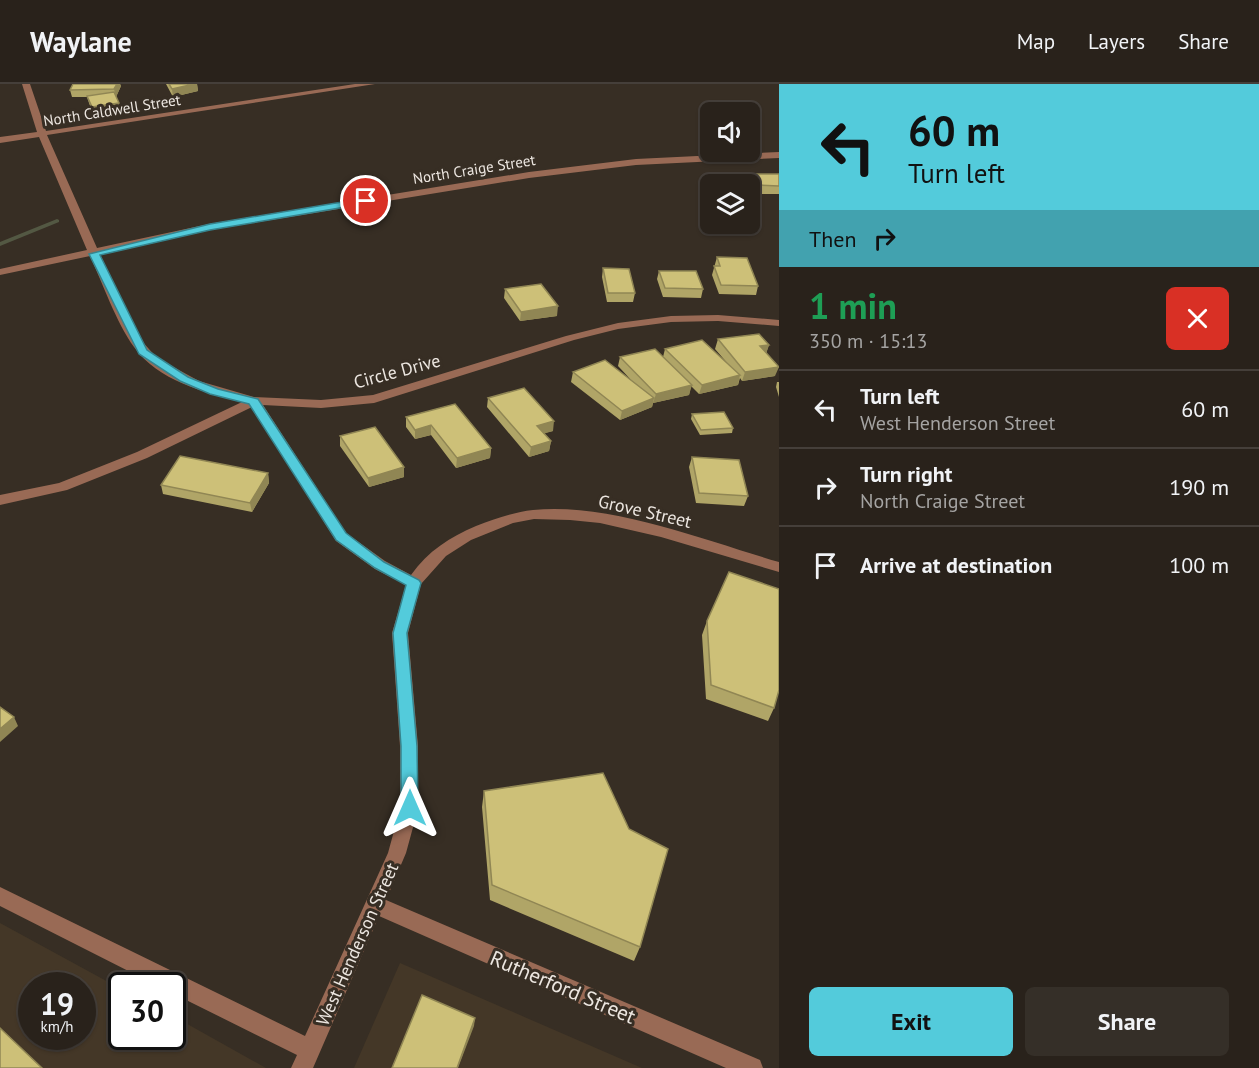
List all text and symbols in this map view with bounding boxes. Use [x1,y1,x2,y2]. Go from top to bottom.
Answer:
text: Waylane [30,23,132,60]
text: Map [1017,28,1055,55]
text: Layers [1088,28,1145,55]
text: Share [1178,28,1229,55]
street label: North Caldwell Street [42,90,182,130]
map controls [700,102,760,234]
button: sound [700,102,760,162]
text: 60 m [908,103,1000,158]
icon: left [809,108,887,186]
street label: North Craige Street [411,150,537,188]
text: Turn left [908,156,1005,190]
button: layers [700,174,760,234]
pin [340,175,391,226]
icon: arrive [349,184,382,217]
icon: right [868,222,901,255]
text: Then [809,225,856,253]
text: 1 min [809,282,897,329]
button: close [1166,287,1229,350]
text: 350 m · 15:13 [809,328,927,354]
street label: Circle Drive [351,348,443,394]
text: Turn left [860,382,940,410]
icon: left [809,393,842,426]
text: 60 m [1181,395,1229,423]
text: West Henderson Street [860,410,1055,436]
text: Turn right [860,460,952,488]
icon: right [809,471,842,504]
text: 190 m [1169,473,1229,501]
text: North Craige Street [860,488,1025,514]
street label: Grove Street [596,489,694,533]
icon: arrive [809,549,842,582]
text: Arrive at destination [860,551,1052,579]
text: 100 m [1169,551,1229,579]
position arrow [378,776,442,840]
street label: West Henderson Street [311,859,403,1029]
street label: Rutherford Street [486,944,640,1030]
speed limit sign: 30 [108,972,186,1050]
text: 19 [40,984,74,1023]
button: Exit [809,987,1013,1056]
button: Share [1025,987,1229,1056]
text: km/h [41,1017,73,1036]

